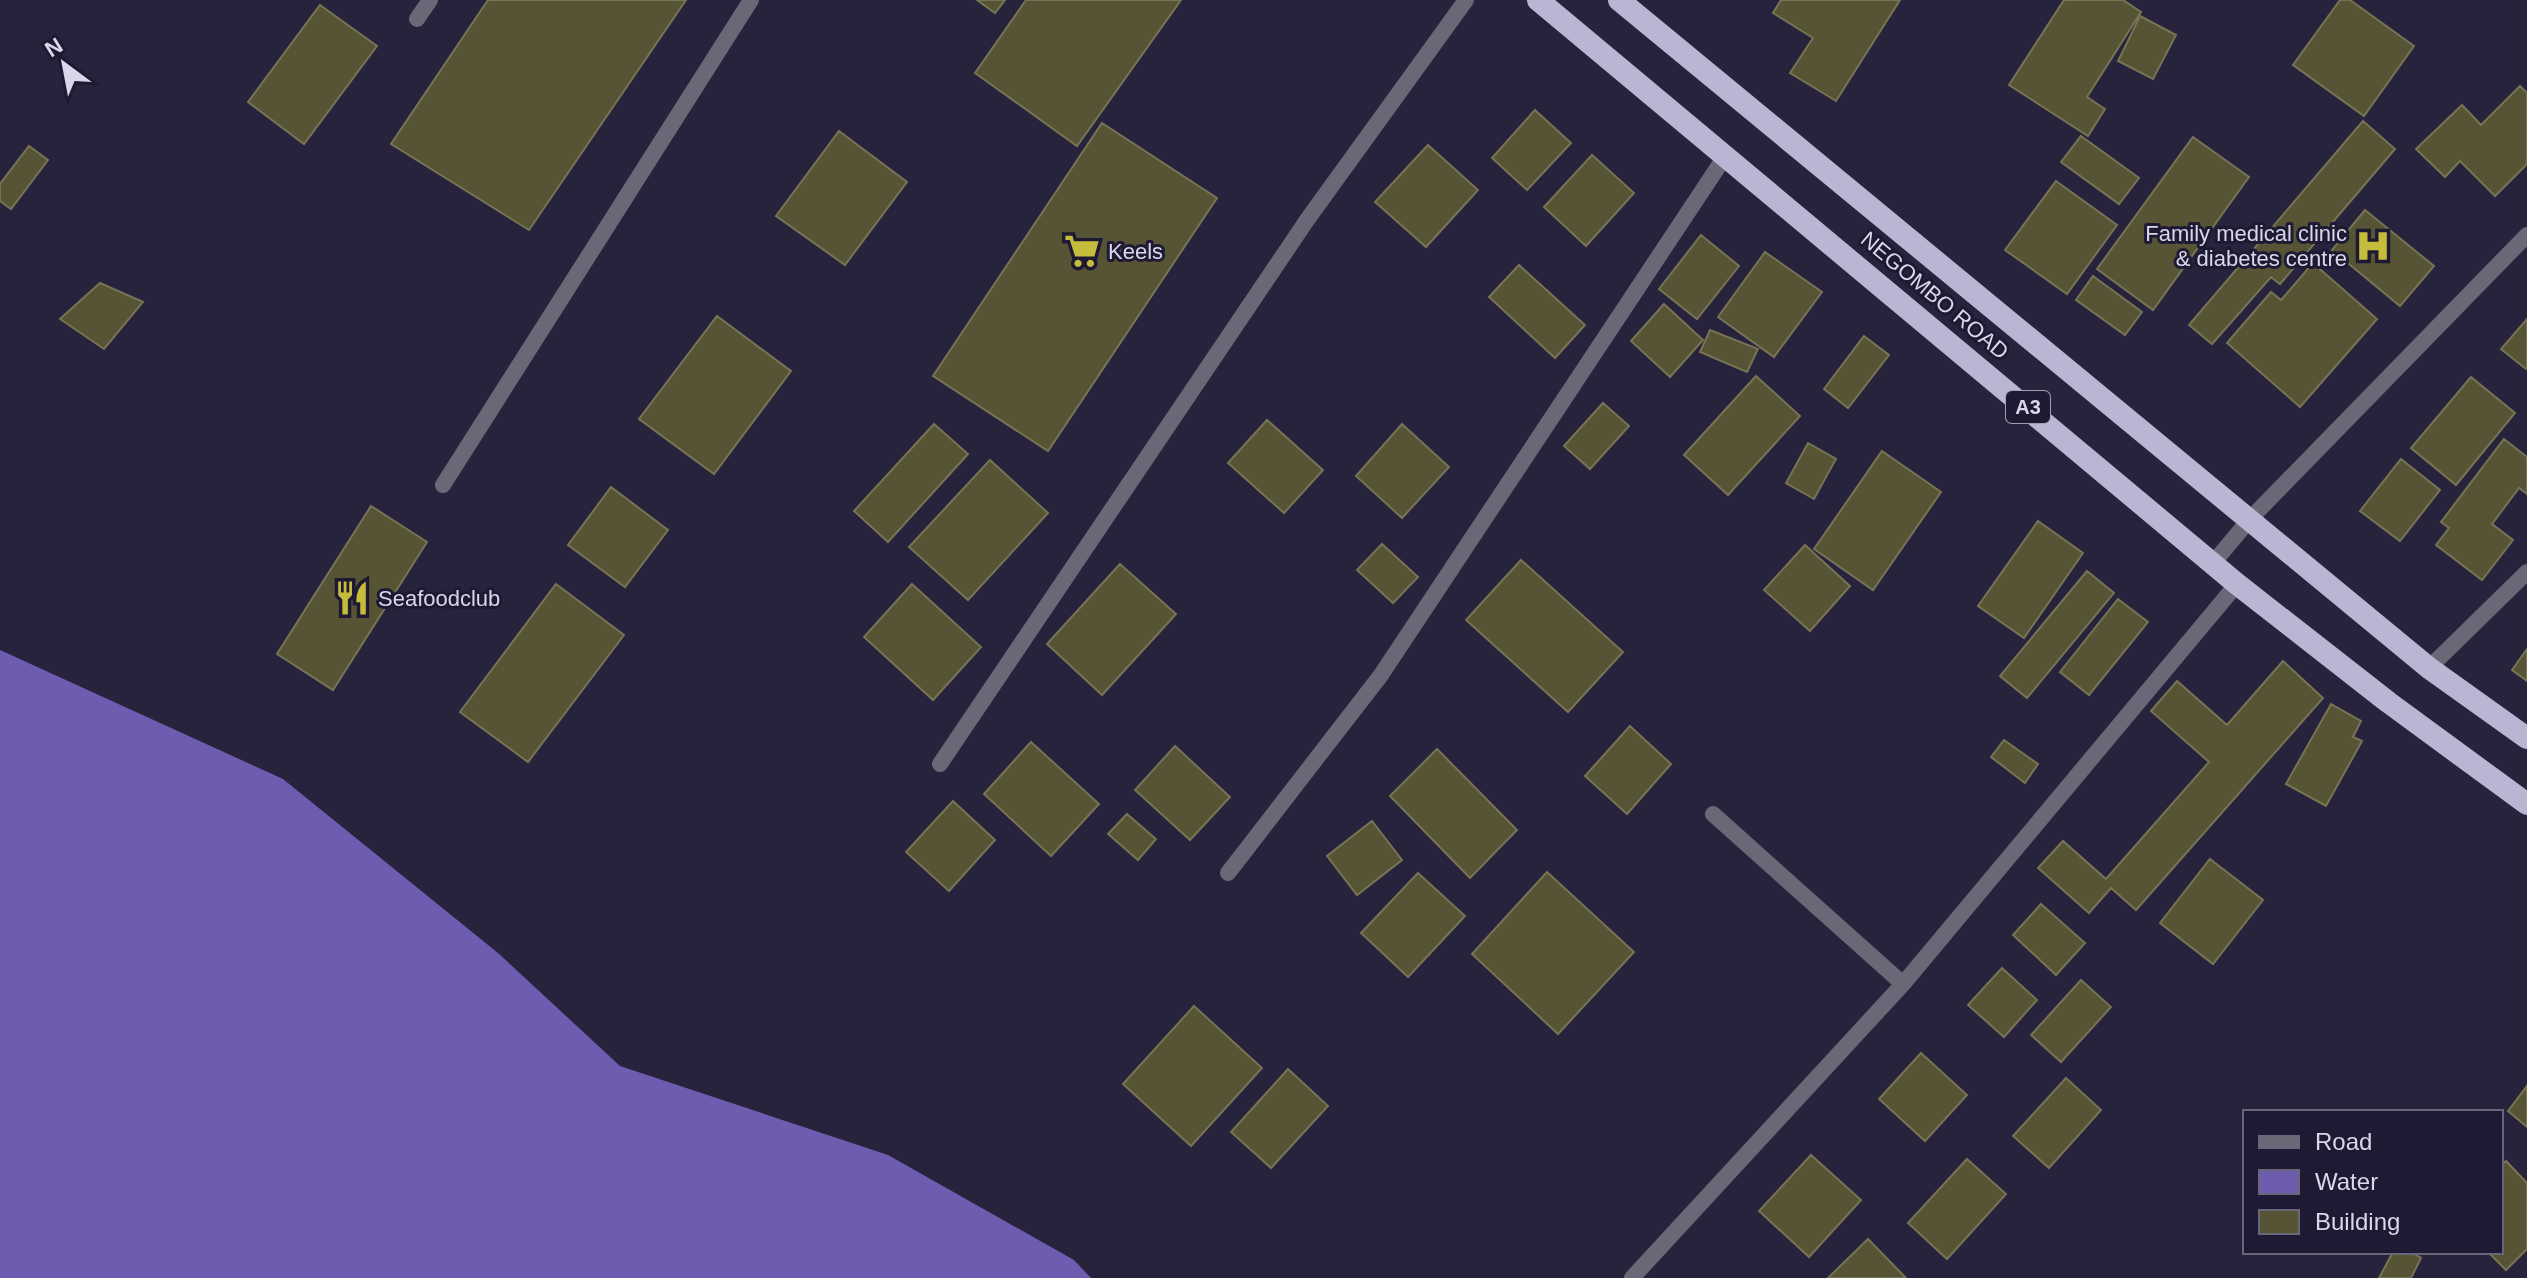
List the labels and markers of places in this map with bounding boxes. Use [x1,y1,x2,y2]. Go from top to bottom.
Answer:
place label: Family medical clinic & diabetes centre [2145,221,2347,271]
hospital icon: Family medical clinic & diabetes centre [2354,227,2392,265]
supermarket icon: Keels [1063,232,1101,270]
place label: Keels [1108,239,1163,264]
restaurant icon: Seafoodclub [333,579,371,617]
place label: Seafoodclub [378,586,500,611]

